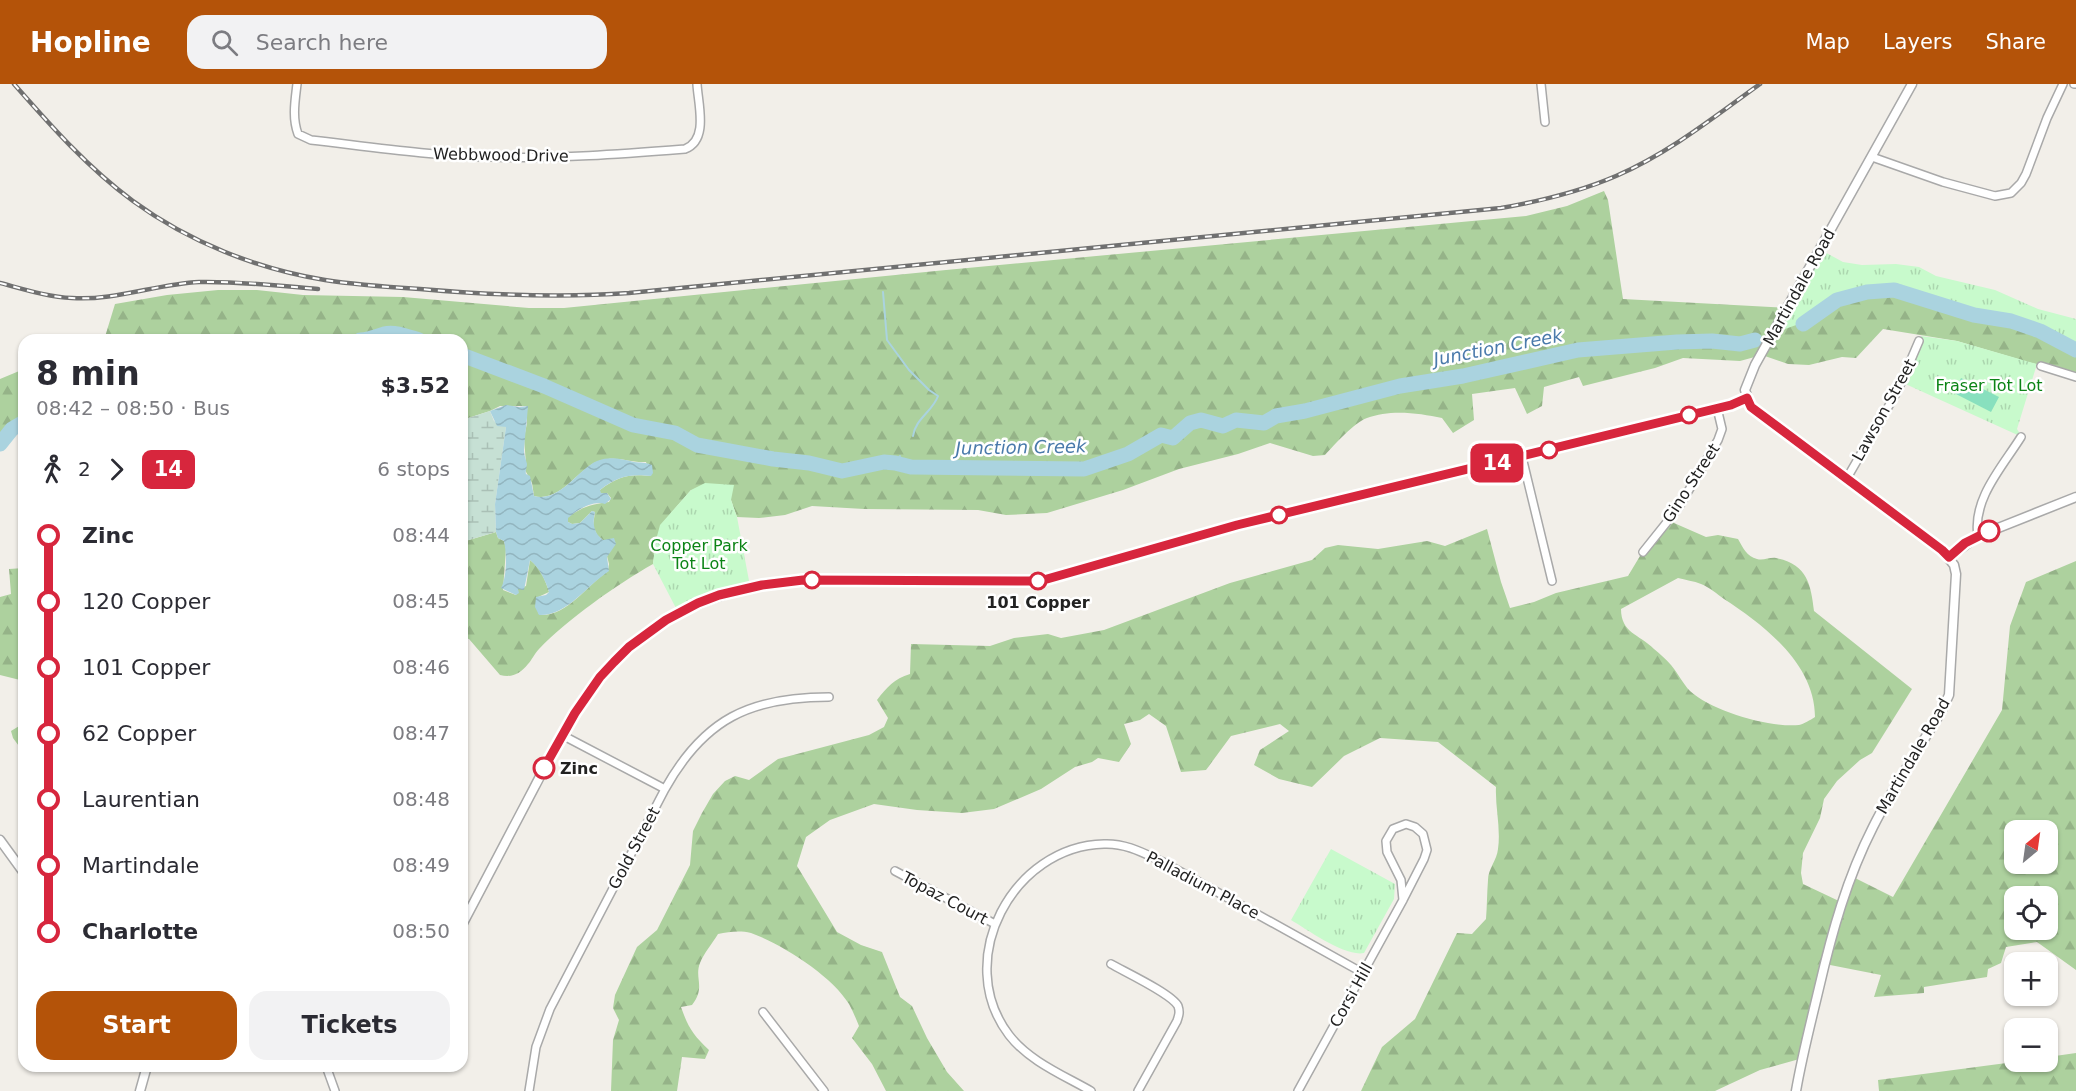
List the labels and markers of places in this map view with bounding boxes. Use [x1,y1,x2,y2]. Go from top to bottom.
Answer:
unlabelled marker [1680,406,1698,424]
unlabelled marker [1540,441,1558,459]
unlabelled marker [1270,506,1288,524]
unlabelled marker [1978,520,2000,542]
unlabelled marker [803,571,821,589]
marker: 101 Copper [1029,572,1047,590]
place label: 101 Copper [986,593,1090,612]
marker: Zinc [533,757,555,779]
place label: Zinc [560,759,598,778]

